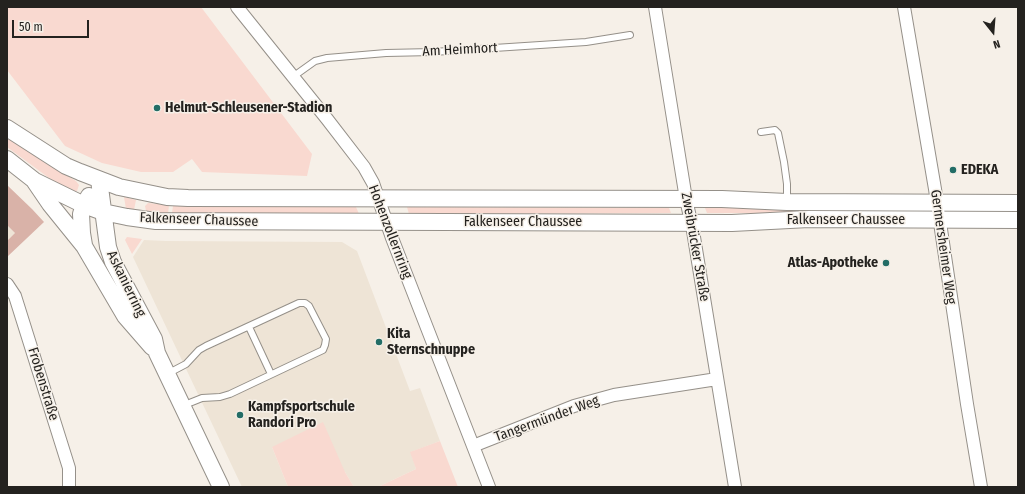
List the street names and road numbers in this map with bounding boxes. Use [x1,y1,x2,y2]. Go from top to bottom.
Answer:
street label: Am Heimhort [422,40,498,60]
street label: Hohenzollernring [364,183,416,281]
street label: Germersheimer Weg [927,189,959,305]
street label: Zweibrücker Straße [677,191,713,303]
street label: Falkenseer Chaussee [139,210,259,230]
street label: Falkenseer Chaussee [787,212,905,228]
street label: Falkenseer Chaussee [464,214,582,230]
street label: Askanierring [103,248,149,320]
street label: Frobenstraße [24,345,62,423]
street label: Tangermünder Weg [492,392,602,446]

